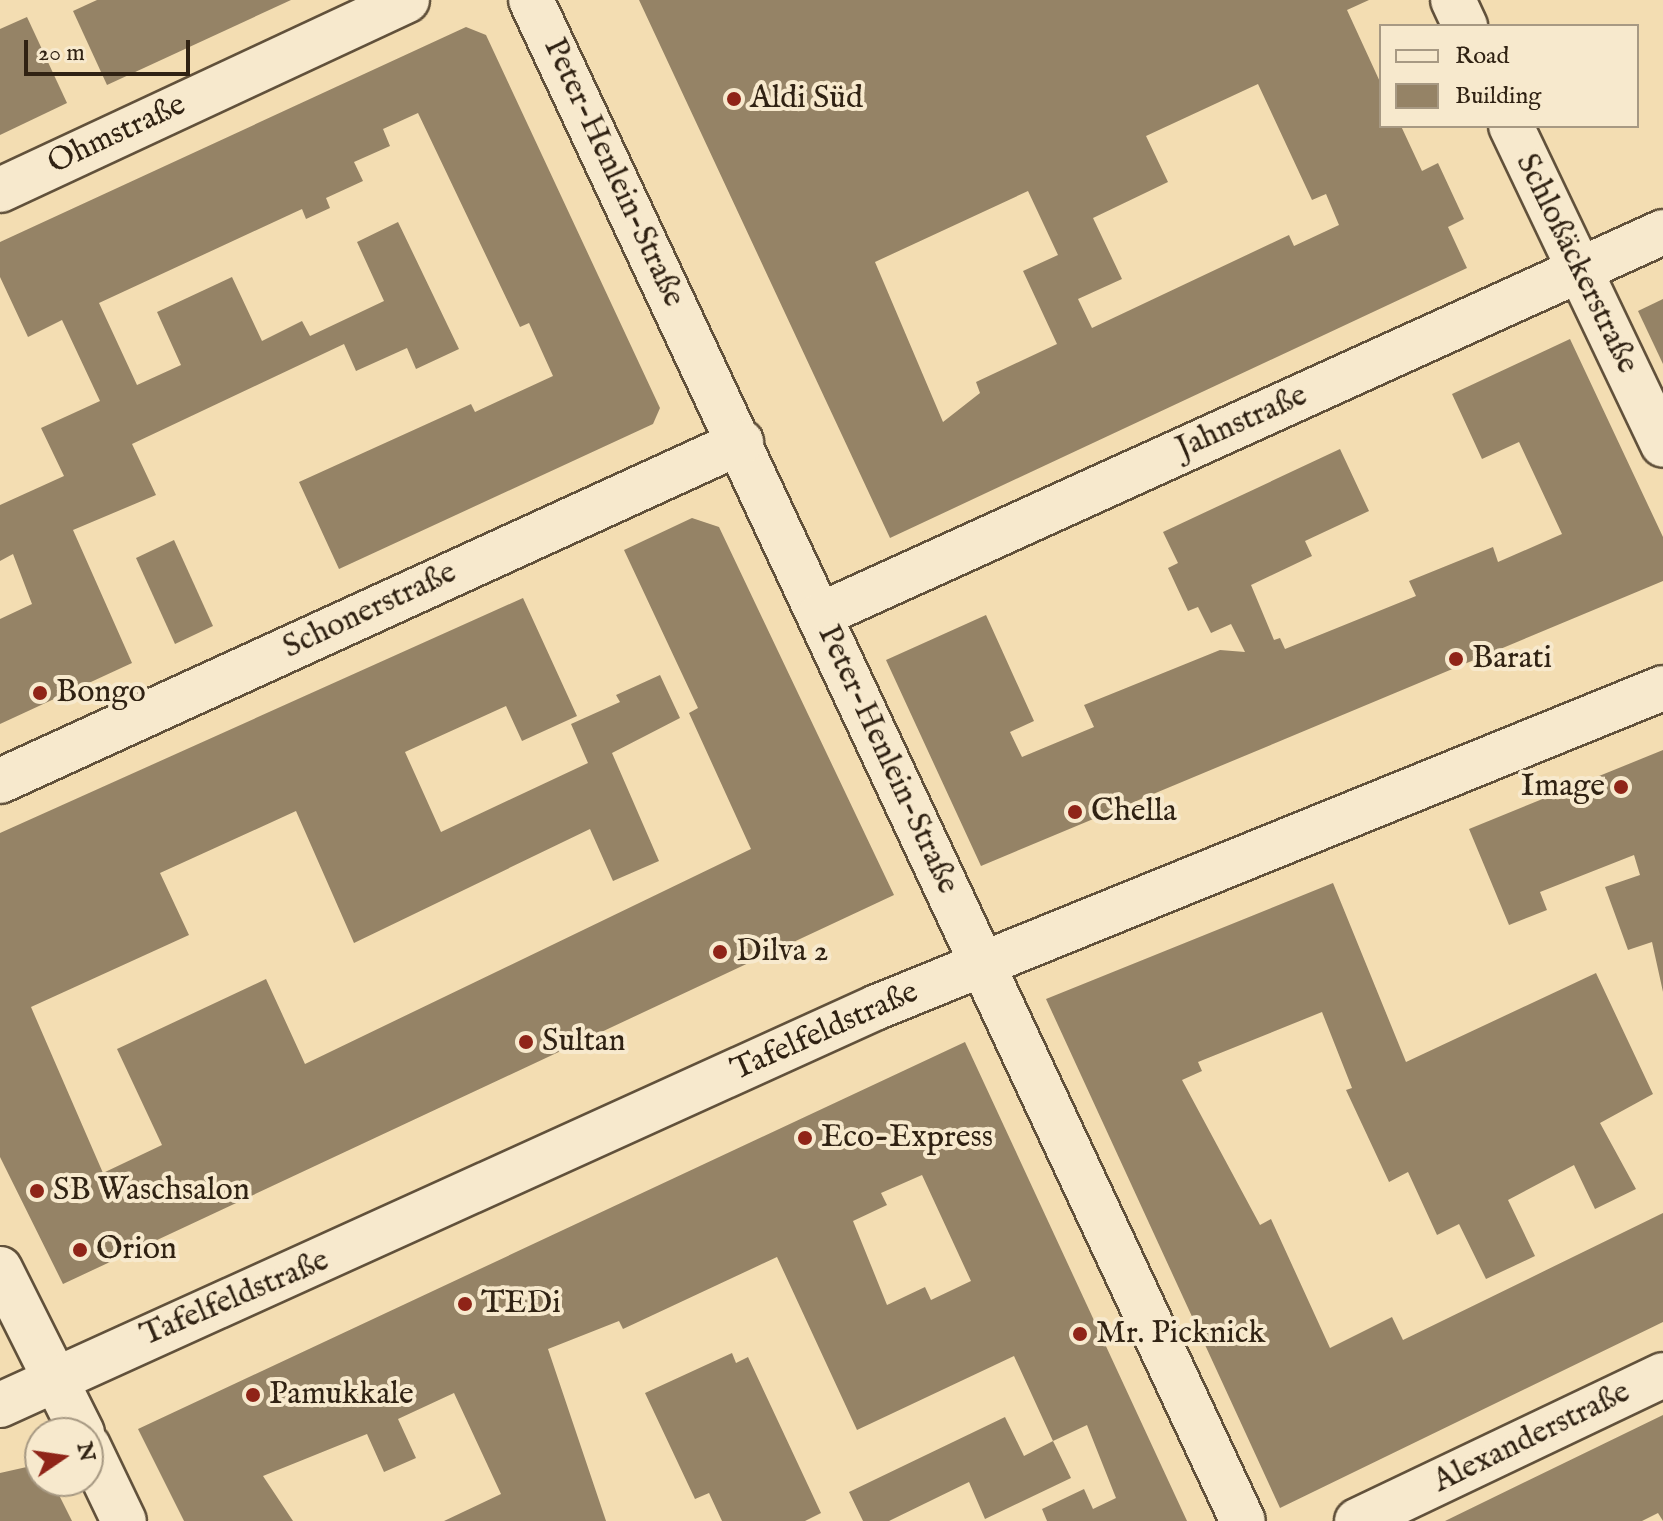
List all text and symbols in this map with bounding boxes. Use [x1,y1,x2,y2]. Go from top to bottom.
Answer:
scale bar [28,24,194,74]
legend [1379,24,1639,128]
street label: Peter-Henlein-Straße [534,33,692,313]
text: 20 m [38,38,85,69]
text: Road [1455,41,1509,72]
place label: Aldi Süd [750,80,863,118]
text: Building [1455,81,1541,112]
street label: Ohmstraße [42,86,192,184]
marker: Aldi Süd [725,90,743,108]
street label: Schloßäckerstraße [1506,148,1646,380]
street label: Jahnstraße [1171,377,1313,469]
street label: Schonerstraße [277,554,463,668]
street label: Peter-Henlein-Straße [808,620,966,900]
place label: Barati [1472,640,1552,678]
marker: Barati [1447,650,1465,668]
place label: Bongo [56,674,146,712]
marker: Bongo [31,684,49,702]
place label: Image [1521,768,1605,806]
marker: Image [1612,778,1630,796]
place label: Chella [1091,793,1177,831]
marker: Chella [1066,803,1084,821]
place label: Dilva 2 [736,933,829,971]
marker: Dilva 2 [711,943,729,961]
street label: Tafelfeldstraße [726,974,924,1090]
place label: Sultan [542,1023,626,1061]
marker: Sultan [517,1033,535,1051]
place label: Eco-Express [821,1119,993,1157]
marker: Eco-Express [796,1129,814,1147]
place label: SB Waschsalon [53,1172,250,1210]
marker: SB Waschsalon [28,1182,46,1200]
place label: Orion [96,1231,177,1269]
marker: Orion [71,1241,89,1259]
street label: Tafelfeldstraße [135,1242,335,1356]
place label: TEDi [481,1285,561,1323]
marker: TEDi [456,1295,474,1313]
place label: Mr. Picknick [1096,1315,1265,1353]
marker: Mr. Picknick [1071,1325,1089,1343]
street label: Alexanderstraße [1427,1374,1637,1502]
place label: Pamukkale [269,1376,414,1414]
marker: Pamukkale [244,1386,262,1404]
north arrow [24,1417,104,1497]
text: N [70,1440,101,1464]

